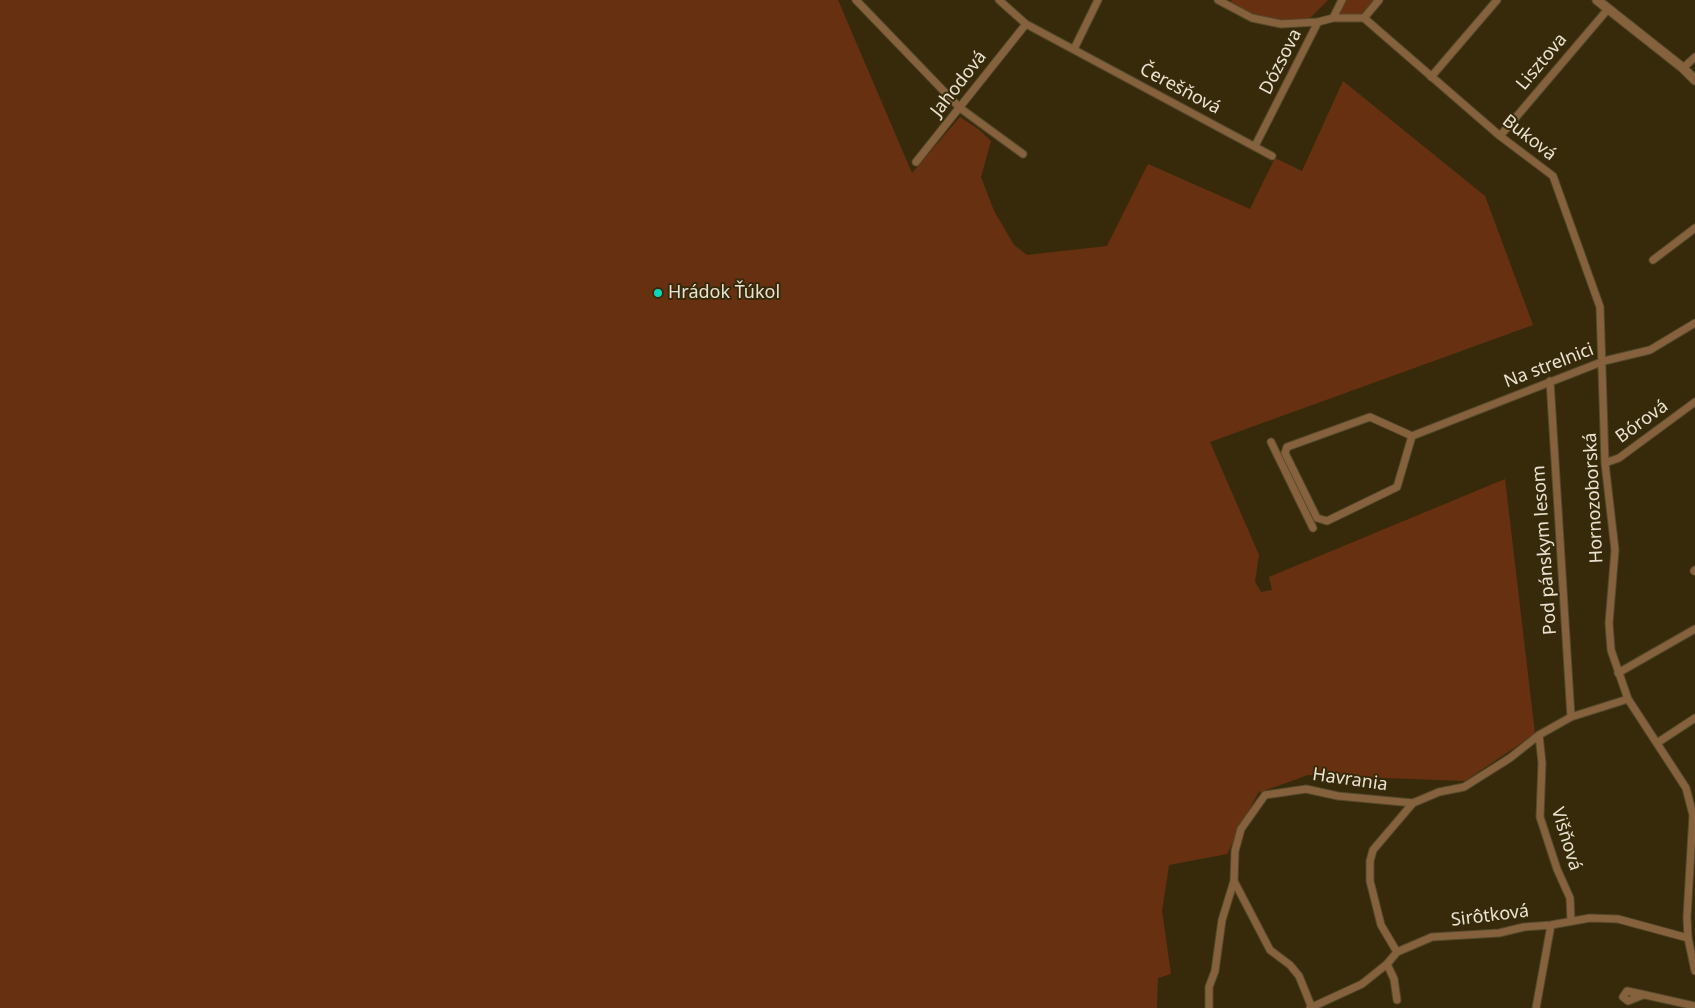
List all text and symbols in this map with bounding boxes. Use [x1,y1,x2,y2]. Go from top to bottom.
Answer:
street label: Dózsova [1255,26,1307,98]
street label: Lisztova [1512,29,1572,95]
street label: Jahodová [927,47,991,121]
street label: Čerešňová [1136,59,1224,119]
street label: Buková [1498,110,1560,166]
place label: Hrádok Ťúkol [668,282,780,304]
marker: Hrádok Ťúkol [652,287,664,299]
street label: Na strelnici [1501,339,1597,393]
street label: Bórová [1612,396,1672,448]
street label: Hornozoborská [1580,432,1608,564]
street label: Pod pánskym lesom [1528,465,1562,635]
street label: Havrania [1311,764,1389,796]
street label: Višňová [1546,805,1586,873]
street label: Sirôtková [1450,901,1530,931]

